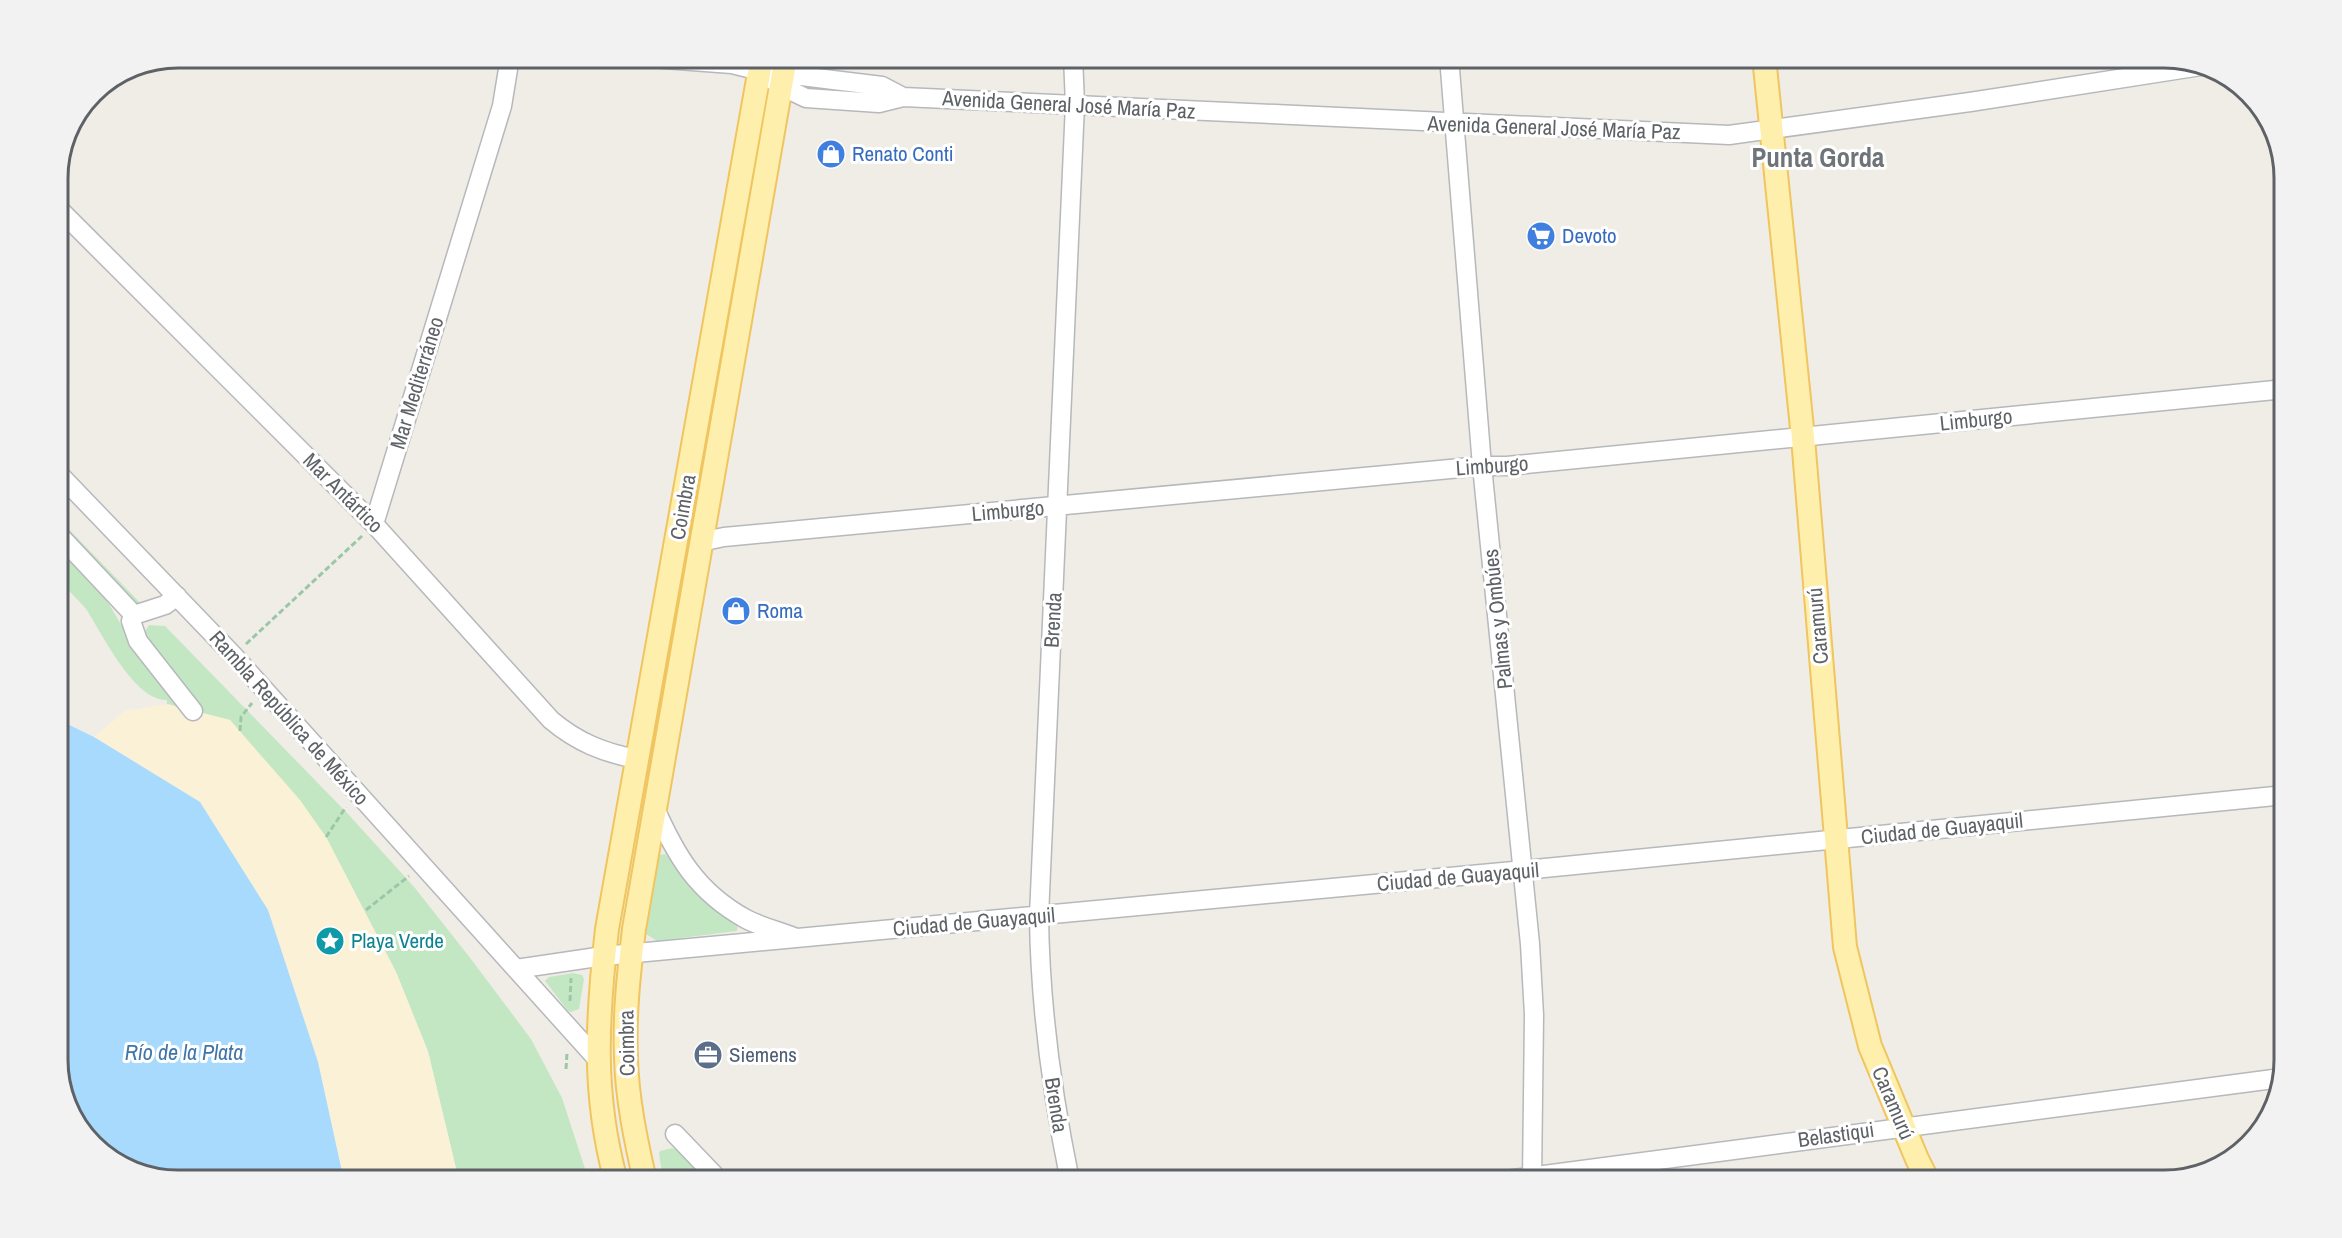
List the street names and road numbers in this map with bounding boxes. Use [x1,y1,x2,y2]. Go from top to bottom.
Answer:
street label: Avenida General José María Paz [941,83,1197,126]
street label: Avenida General José María Paz [1426,109,1682,146]
street label: Mar Mediterráneo [383,313,450,453]
street label: Limburgo [1938,401,2014,438]
street label: Mar Antártico [297,446,390,539]
street label: Limburgo [1455,448,1529,483]
street label: Coimbra [662,471,703,542]
street label: Limburgo [970,493,1045,528]
street label: Palmas y Ombúes [1476,548,1519,691]
street label: Caramurú [1800,587,1835,665]
street label: Brenda [1037,591,1068,648]
street label: Rambla República de México [203,624,376,811]
street label: Ciudad de Guayaquil [1860,806,2024,851]
street label: Ciudad de Guayaquil [1376,855,1540,898]
street label: Ciudad de Guayaquil [892,900,1056,943]
street label: Coimbra [611,1009,642,1076]
street label: Caramurú [1865,1062,1922,1144]
street label: Brenda [1038,1075,1075,1135]
street label: Belastiqui [1796,1115,1876,1154]

